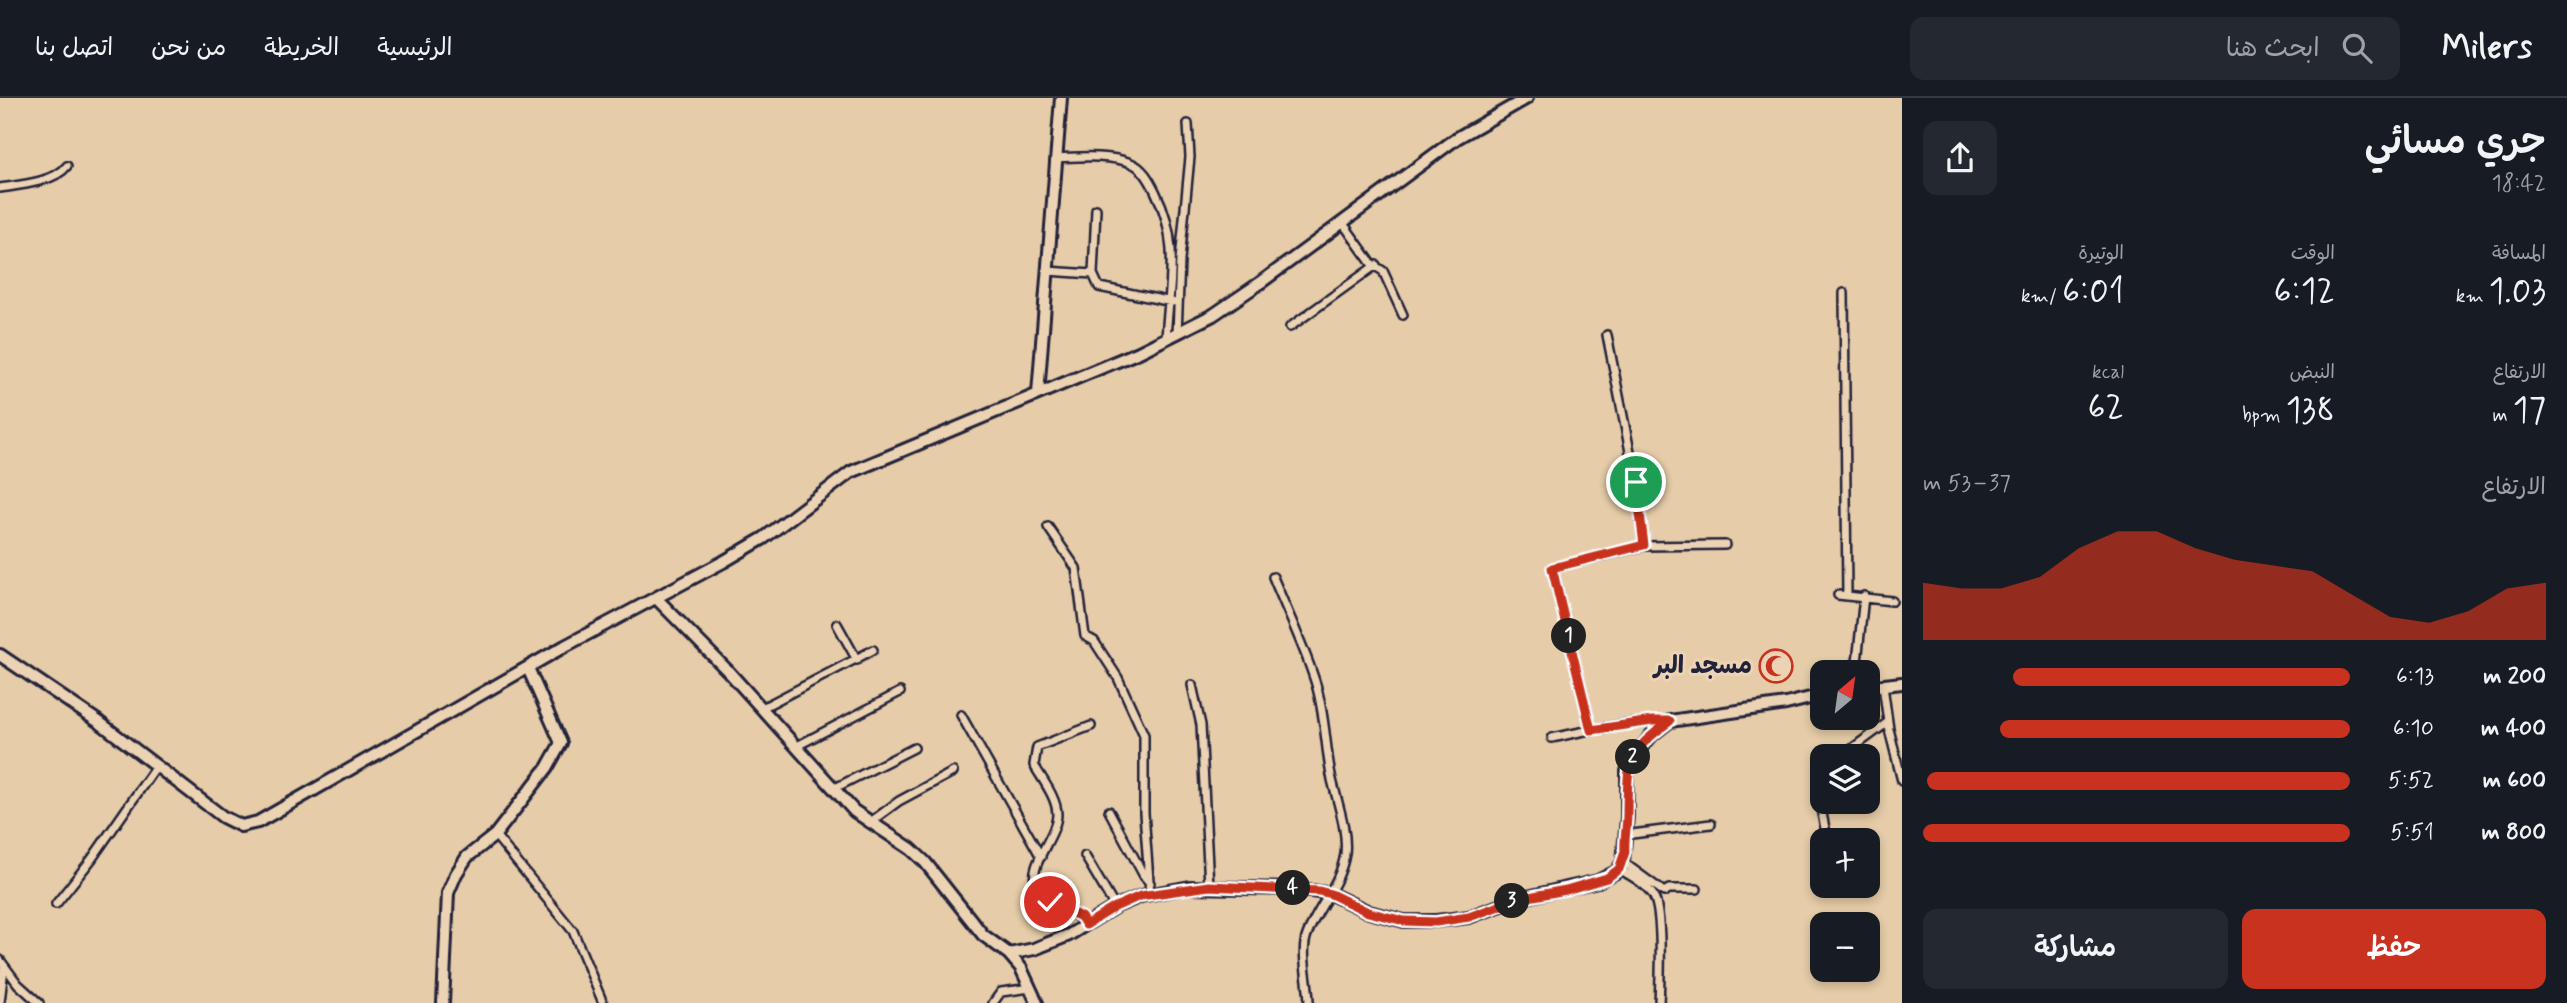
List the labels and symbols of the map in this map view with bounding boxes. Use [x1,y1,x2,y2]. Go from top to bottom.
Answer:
pin [1606,452,1666,512]
pin: 1 [1552,618,1586,654]
mosque icon: مسجد البر [1757,647,1795,685]
place label: مسجد البر [1652,651,1752,682]
north arrow [1810,660,1880,730]
pin: 2 [1616,740,1650,774]
pin: 4 [1276,870,1310,906]
pin [1020,872,1080,932]
pin: 3 [1494,884,1530,918]

